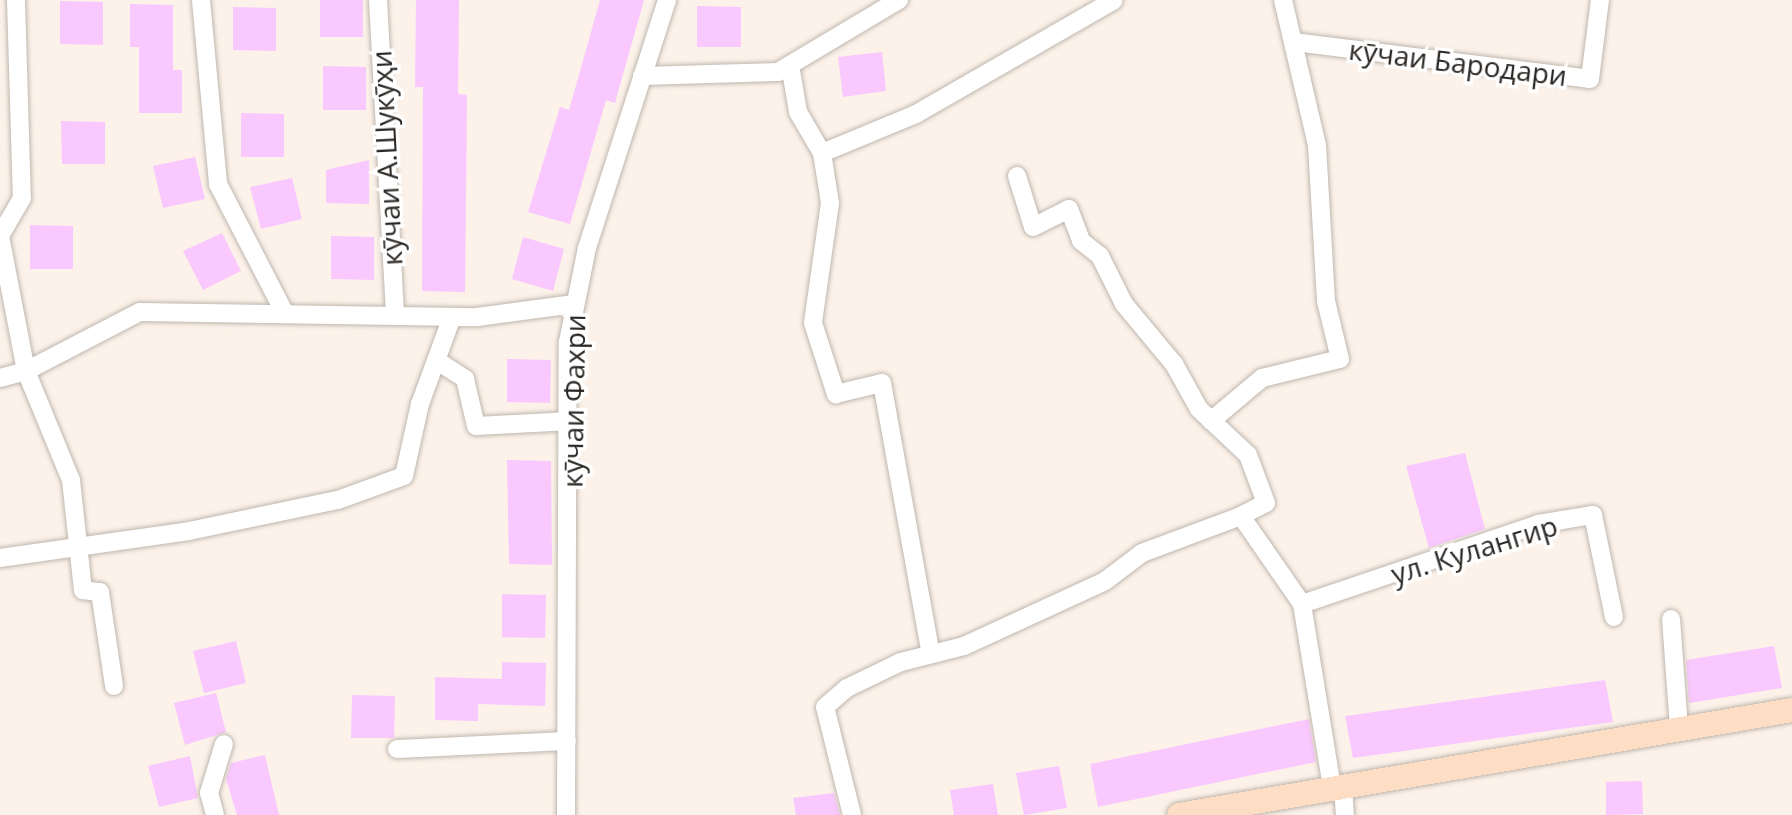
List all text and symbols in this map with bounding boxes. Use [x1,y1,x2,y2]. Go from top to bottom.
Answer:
street label: кӯчаи Бародари [1347,32,1569,92]
street label: кӯчаи А.Шукӯҳи [364,49,408,267]
street label: кӯчаи Фахри [555,314,591,488]
street label: ул. Кулангир [1387,508,1561,590]

